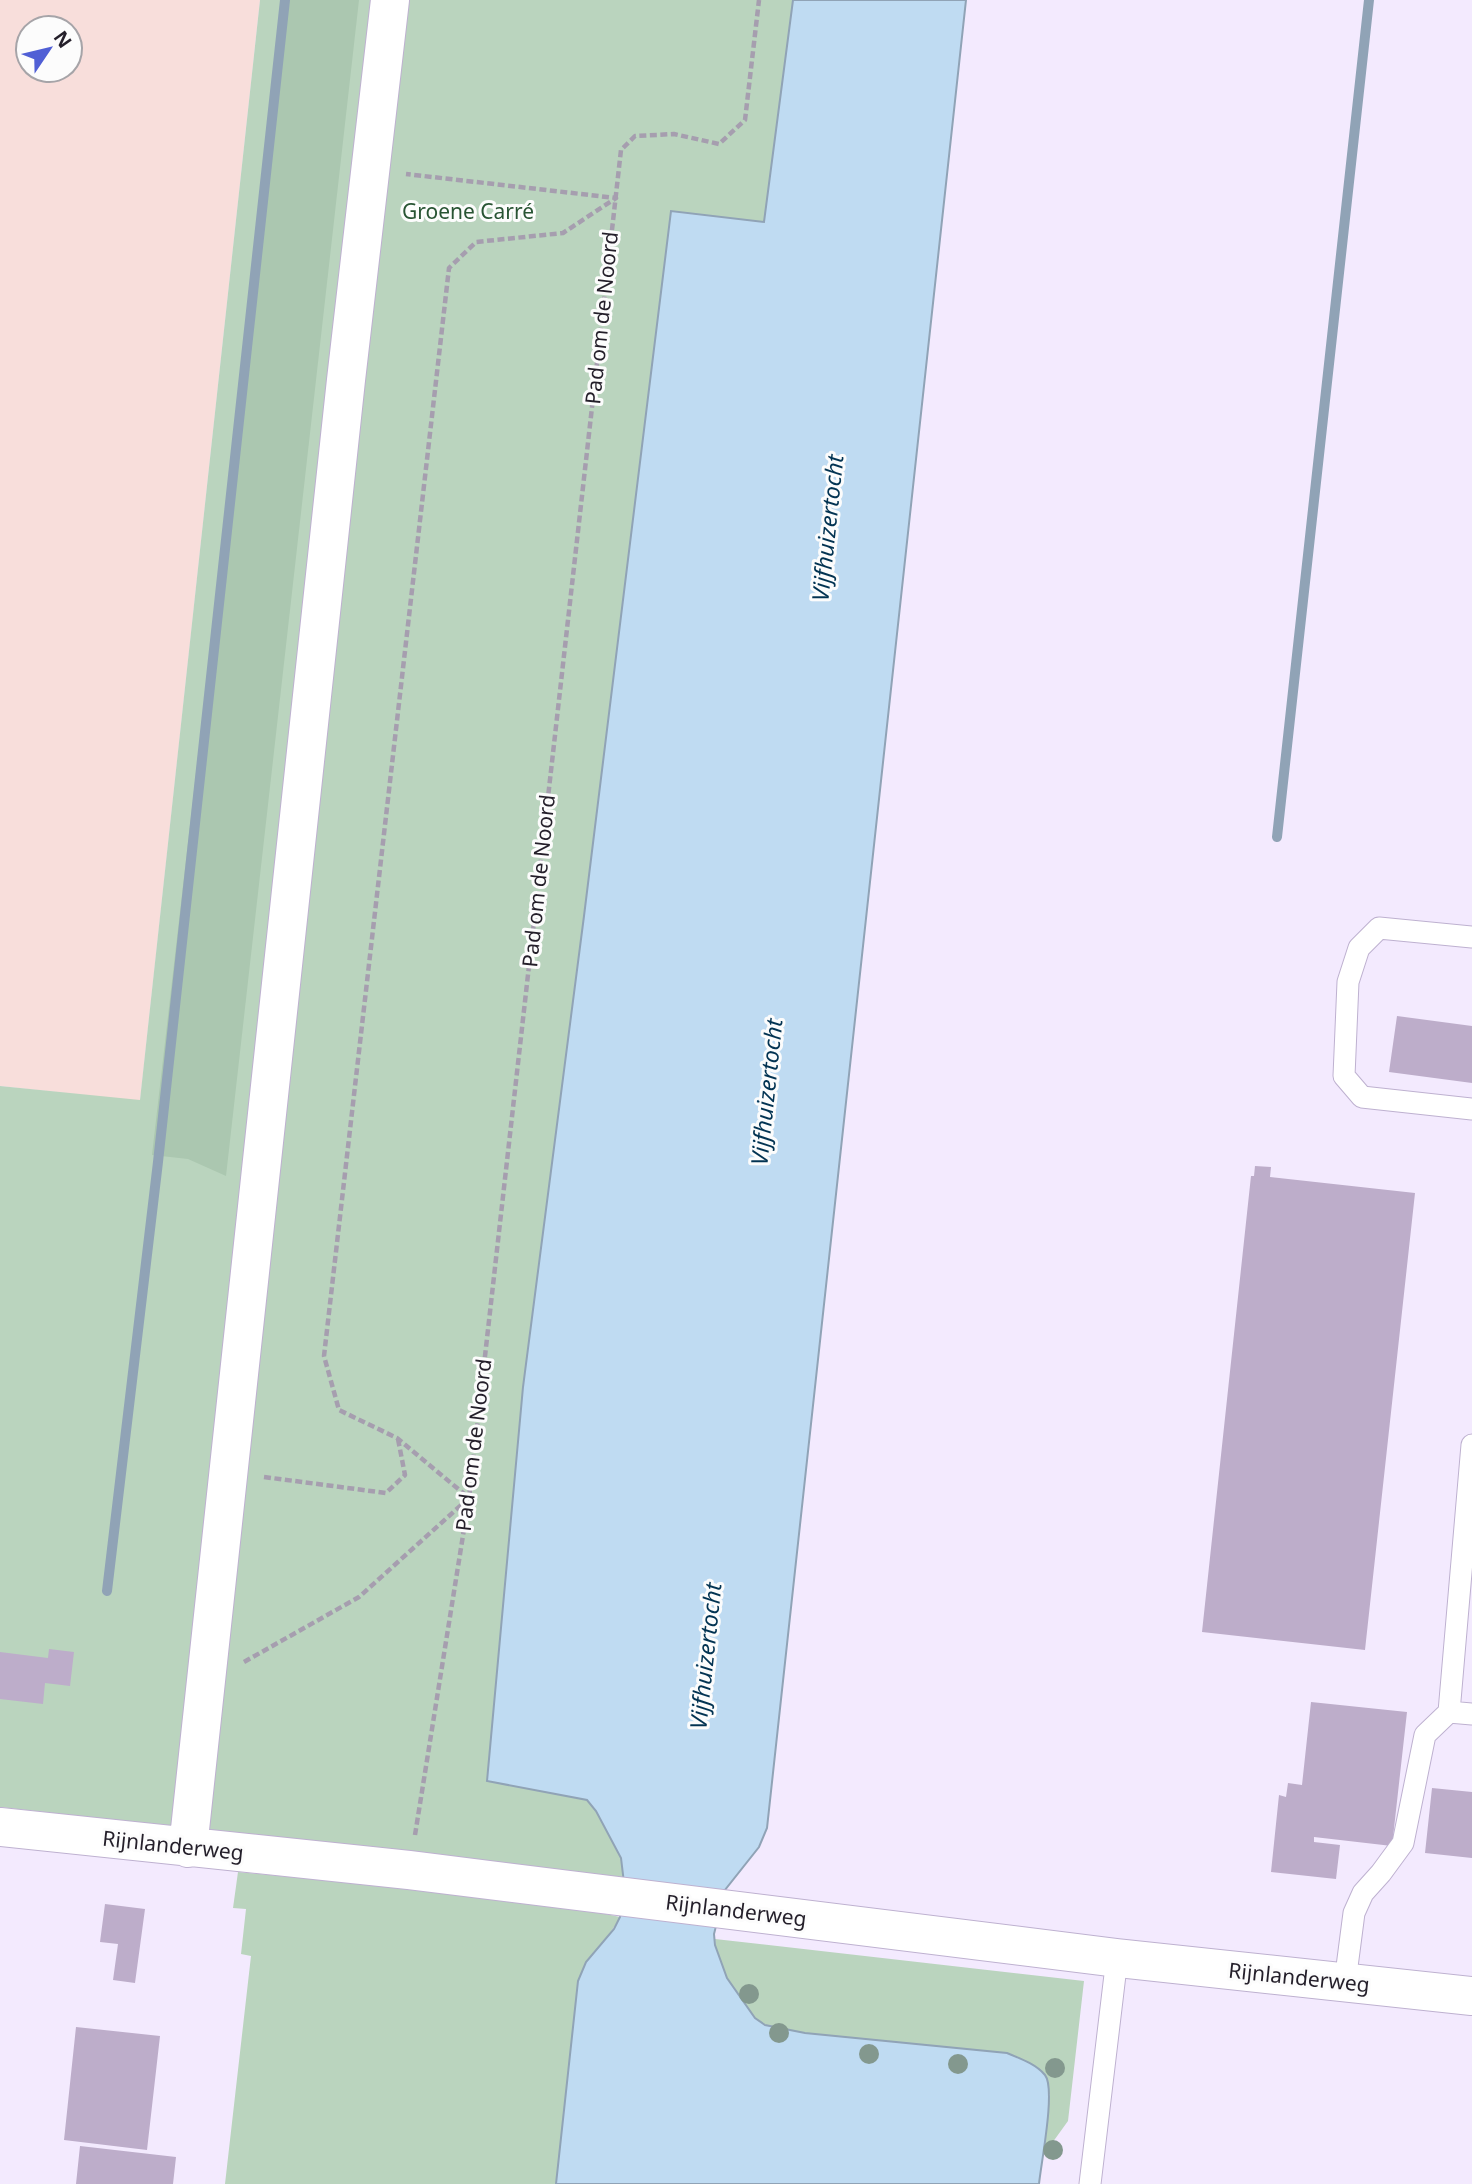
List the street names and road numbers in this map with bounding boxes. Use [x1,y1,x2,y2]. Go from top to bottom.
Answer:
street label: Pad om de Noord [578,230,624,406]
street label: Pad om de Noord [515,793,561,969]
street label: Pad om de Noord [449,1357,497,1533]
street label: Rijnlanderweg [101,1824,245,1866]
street label: Rijnlanderweg [664,1887,808,1933]
street label: Rijnlanderweg [1227,1956,1371,1998]

